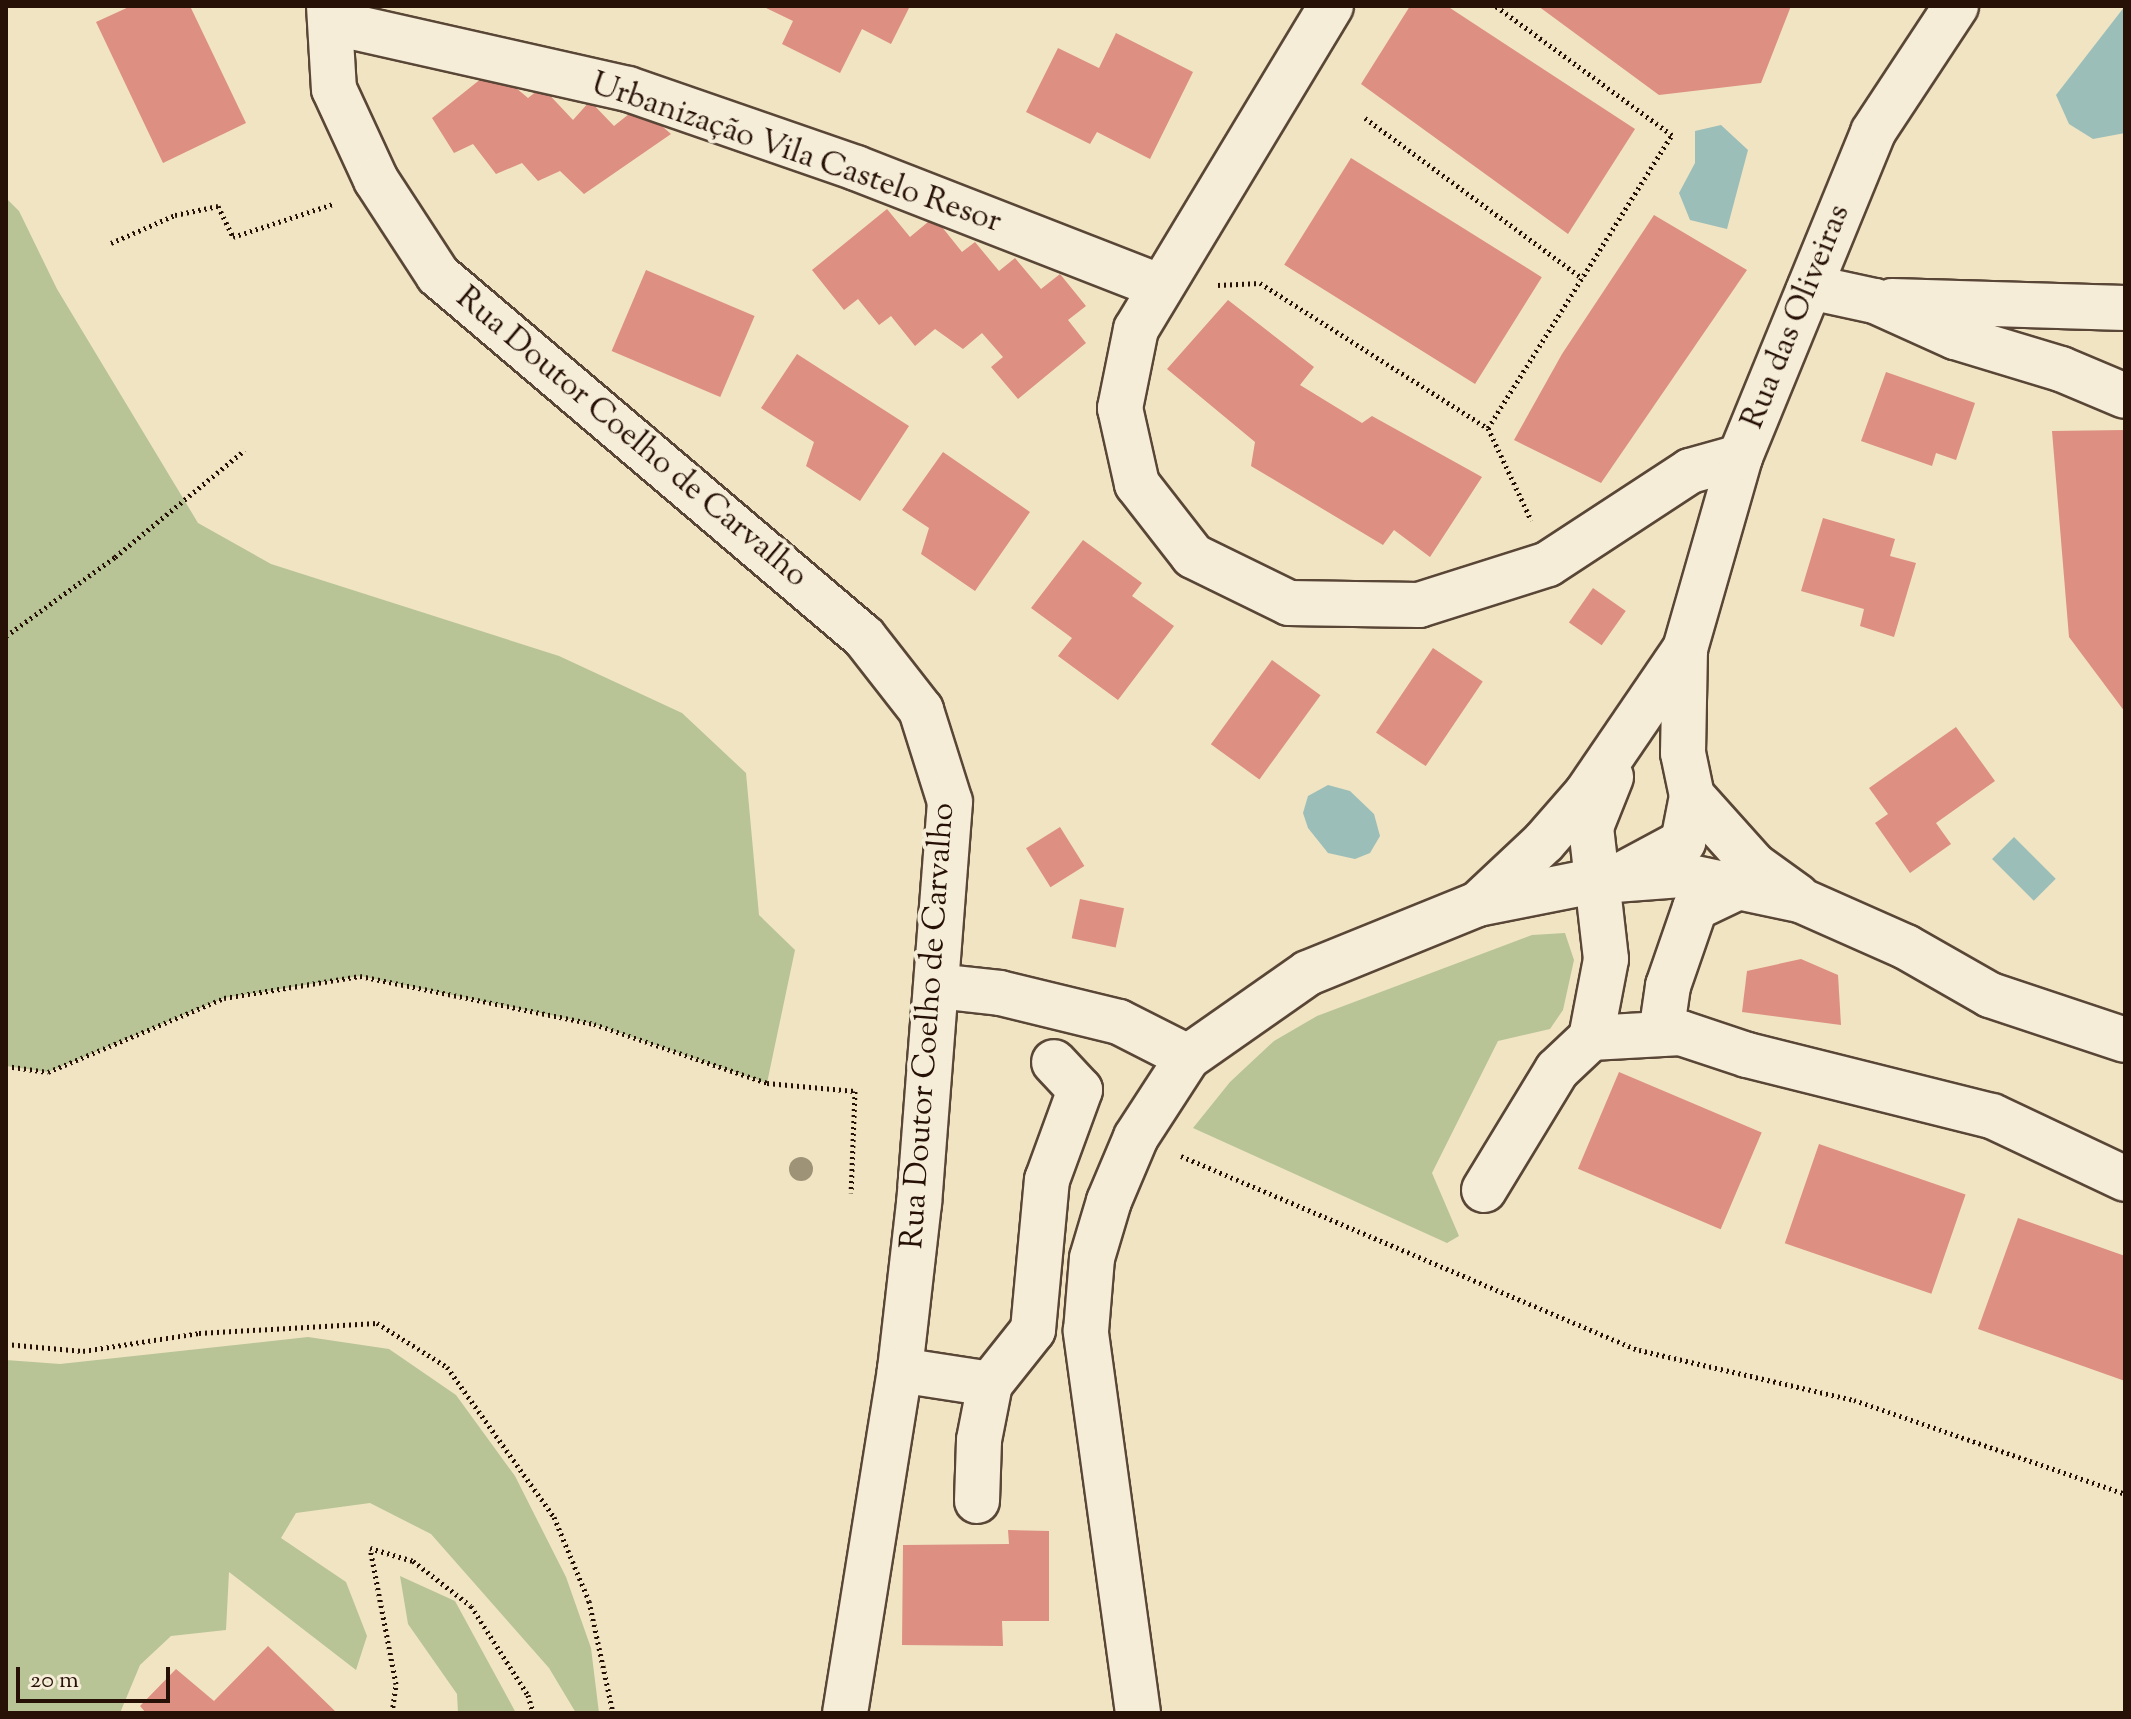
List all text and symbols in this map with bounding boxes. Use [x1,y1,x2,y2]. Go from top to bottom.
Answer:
street label: Urbanização Vila Castelo Resor [586,66,1006,242]
street label: Rua das Oliveiras [1735,199,1859,435]
street label: Rua Doutor Coelho de Carvalho [447,280,815,596]
street label: Rua Doutor Coelho de Carvalho [894,802,964,1250]
scale bar [20,1651,174,1701]
text: 20 m [30,1664,79,1698]

